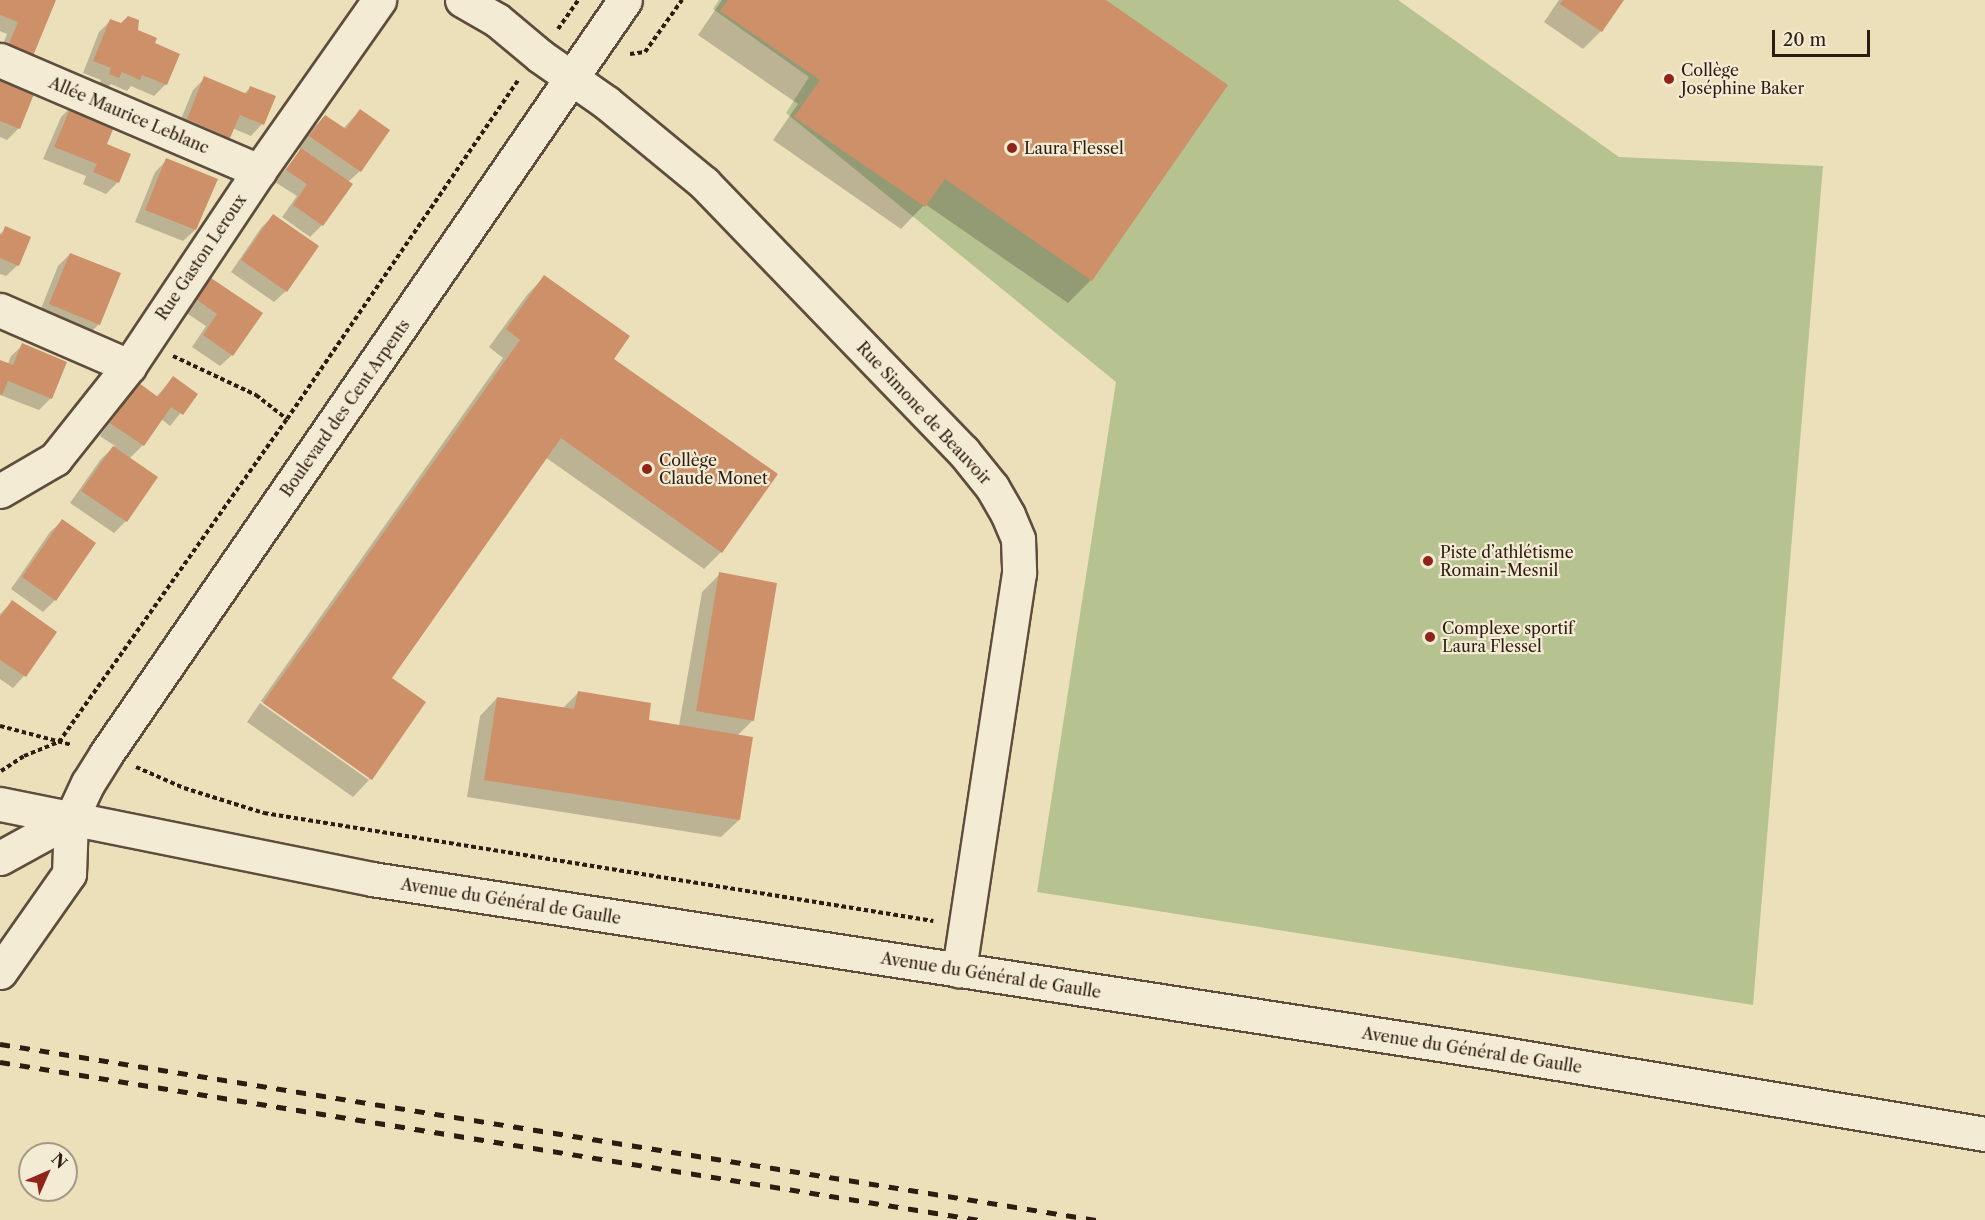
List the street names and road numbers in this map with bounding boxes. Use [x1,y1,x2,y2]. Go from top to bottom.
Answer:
street label: Allée Maurice Leblanc [46,73,212,157]
street label: Rue Gaston Leroux [152,190,250,324]
street label: Boulevard des Cent Arpents [276,315,414,501]
street label: Rue Simone de Beauvoir [853,338,995,488]
street label: Avenue du Général de Gaulle [400,874,622,928]
street label: Avenue du Général de Gaulle [880,948,1102,1002]
street label: Avenue du Général de Gaulle [1361,1023,1583,1077]

